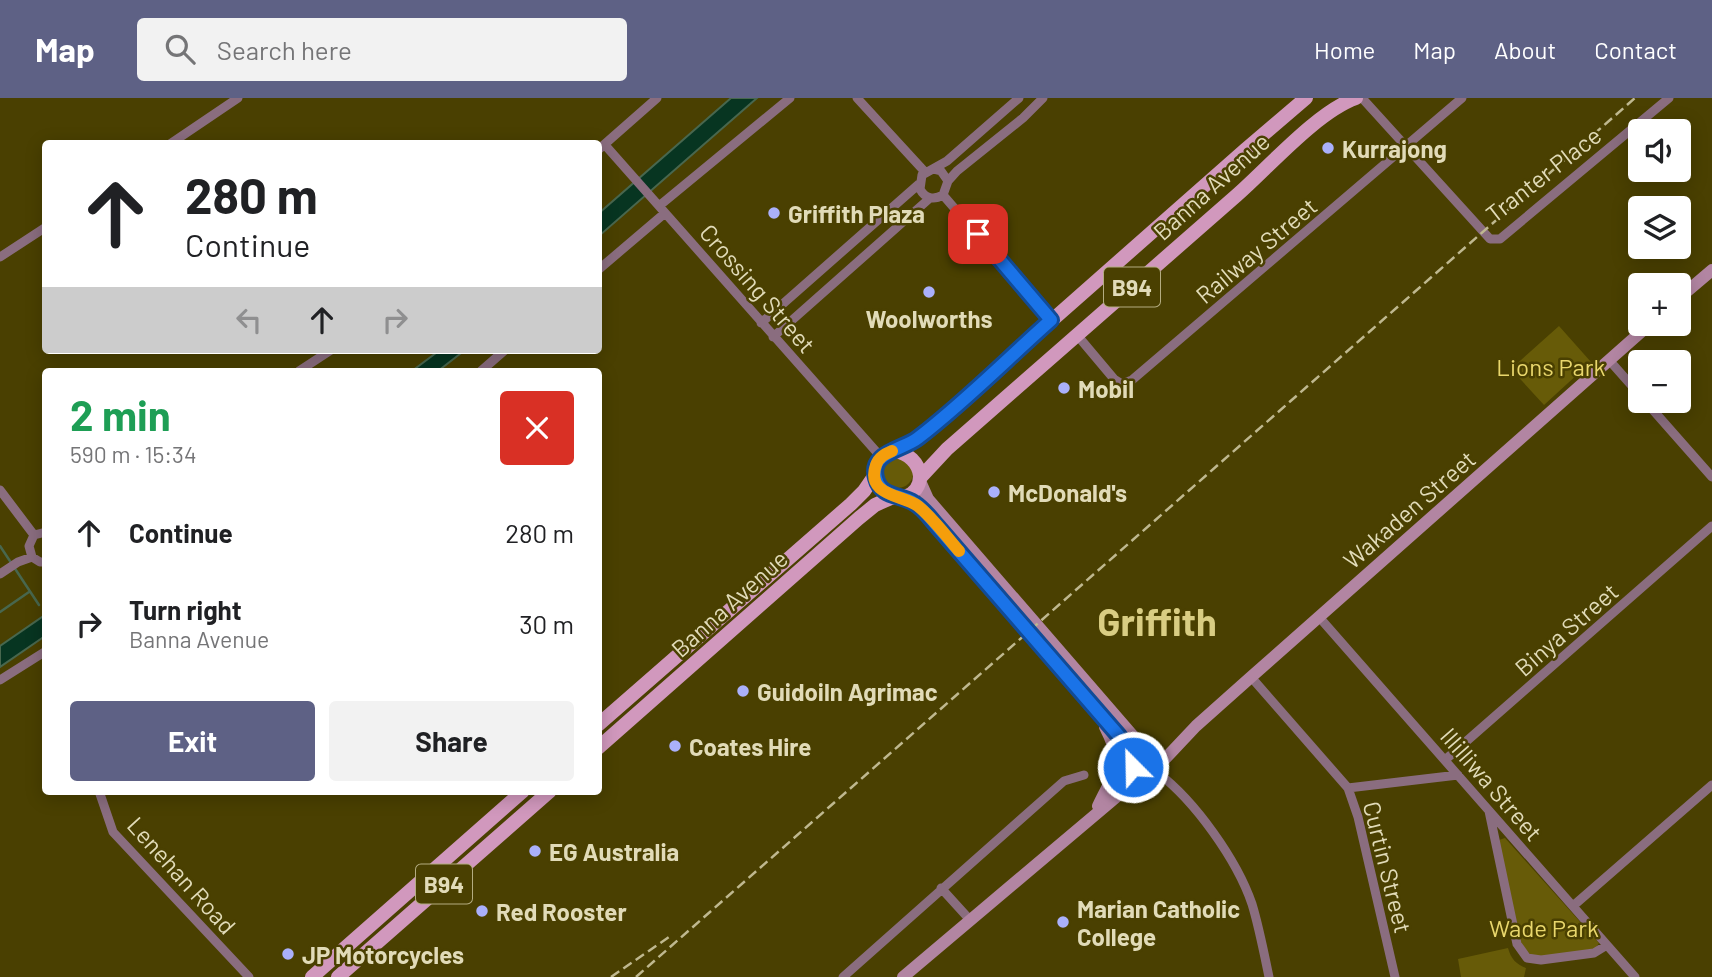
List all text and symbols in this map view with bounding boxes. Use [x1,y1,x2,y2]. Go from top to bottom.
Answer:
search box [137,18,627,81]
text: Map [35,29,95,69]
icon: search [161,30,199,68]
text: Search here [217,34,352,65]
text: Home [1314,35,1375,64]
text: Map [1413,35,1456,64]
text: About [1494,35,1556,64]
text: Contact [1594,35,1677,64]
map controls [1628,119,1691,413]
button: sound [1628,119,1691,182]
street label: Tranter Place [1480,120,1606,228]
street label: Banna Avenue [1147,126,1275,246]
place label: Kurrajong [1342,134,1447,163]
marker: Kurrajong [1320,140,1336,156]
text: 280 m [185,165,318,224]
icon: ahead [70,168,161,259]
street label: Railway Street [1190,191,1322,309]
button: layers [1628,196,1691,259]
place label: Griffith Plaza [788,199,925,228]
pin [948,204,1008,264]
marker: Griffith Plaza [766,205,782,221]
icon: arrive [959,215,997,253]
street label: Crossing Street [694,218,822,358]
text: Continue [185,225,310,263]
road number: B94 [1104,268,1160,306]
button: + [1628,273,1691,336]
marker: Woolworths [921,284,937,300]
icon: left [230,301,268,339]
icon: ahead [303,301,341,339]
icon: right [376,301,414,339]
place label: Woolworths [865,304,993,333]
button: − [1628,350,1691,413]
park label: Lions Park [1496,352,1606,381]
place label: Mobil [1078,374,1134,403]
marker: Mobil [1056,380,1072,396]
text: 2 min [70,389,171,439]
button: close [500,391,574,465]
text: 590 m · 15:34 [70,440,197,468]
street label: Wakaden Street [1337,444,1481,574]
place label: McDonald's [1008,478,1127,507]
marker: McDonald's [986,484,1002,500]
icon: ahead [70,514,108,552]
text: Continue [129,517,233,548]
text: 280 m [505,517,574,548]
street label: Banna Avenue [665,543,793,663]
street label: Binya Street [1508,576,1624,682]
text: Turn right [129,594,242,625]
district label: Griffith [1097,598,1217,644]
icon: right [70,605,108,643]
text: 30 m [519,608,574,639]
text: Banna Avenue [129,625,269,653]
place label: Guidoiln Agrimac [757,677,938,706]
marker: Guidoiln Agrimac [735,683,751,699]
button: Exit [70,701,315,781]
button: Share [329,701,574,781]
street label: Illilliwa Street [1435,722,1549,846]
position arrow [1096,730,1170,804]
place label: Coates Hire [689,732,811,761]
marker: Coates Hire [667,738,683,754]
street label: Curtin Street [1358,798,1418,936]
street label: Lenehan Road [122,810,242,940]
place label: EG Australia [549,837,679,866]
marker: EG Australia [527,843,543,859]
road number: B94 [416,864,472,904]
place label: Marian Catholic College [1077,894,1240,951]
place label: Red Rooster [496,897,627,926]
marker: Red Rooster [474,903,490,919]
park label: Wade Park [1489,913,1599,942]
marker: Marian Catholic College [1055,914,1071,930]
place label: JP Motorcycles [302,940,464,969]
marker: JP Motorcycles [280,946,296,962]

